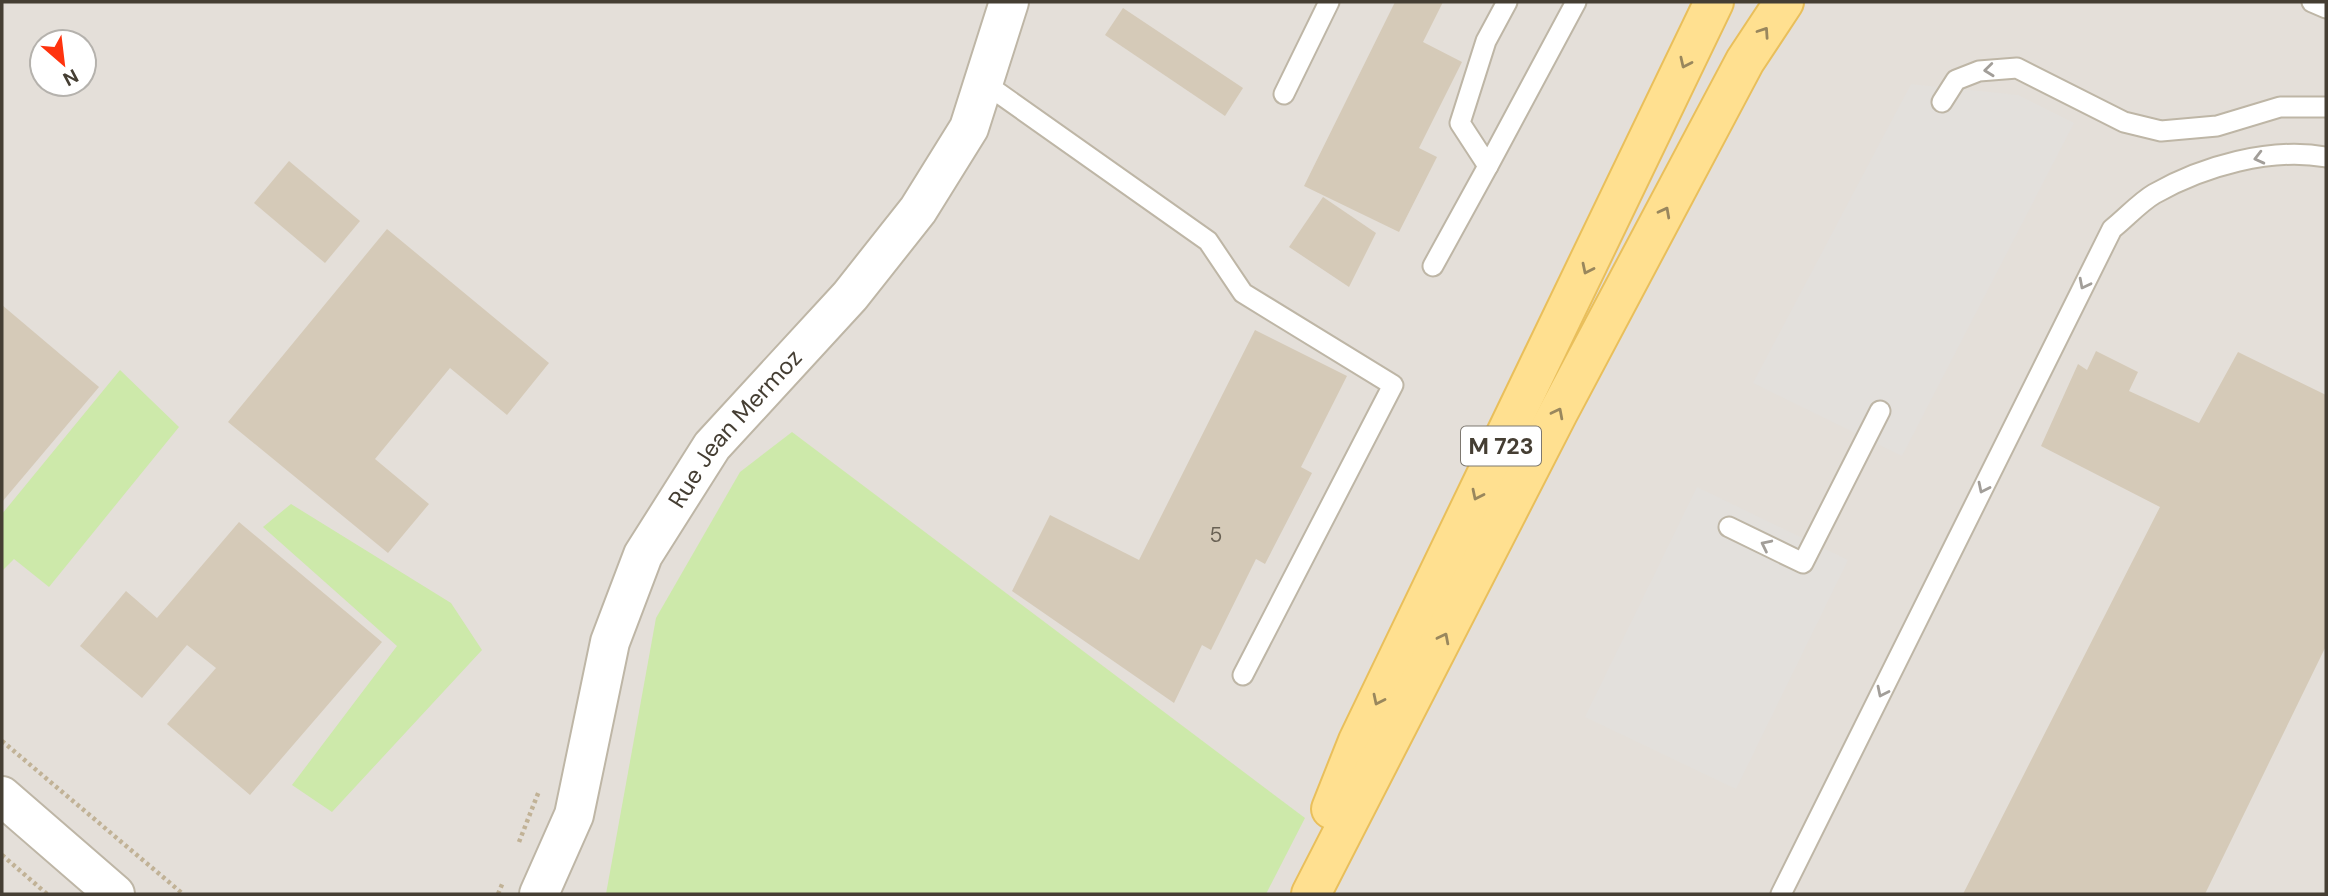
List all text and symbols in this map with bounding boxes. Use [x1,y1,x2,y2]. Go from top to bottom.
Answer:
one-way arrow [1756,27,1769,40]
north arrow [28,28,98,98]
one-way arrow [1679,56,1693,68]
text: N [59,63,83,92]
one-way arrow [1983,63,1995,78]
one-way arrow [2253,149,2265,164]
one-way arrow [1656,207,1670,219]
one-way arrow [1581,262,1595,274]
one-way arrow [2079,277,2093,289]
street label: Rue Jean Mermoz [661,342,808,513]
one-way arrow [1549,408,1563,420]
road number: M 723 [1461,426,1541,466]
one-way arrow [1977,481,1991,493]
one-way arrow [1471,488,1485,500]
house number: 5 [1210,521,1222,549]
one-way arrow [1761,540,1773,554]
one-way arrow [1435,633,1449,645]
one-way arrow [1876,685,1890,697]
one-way arrow [1372,693,1386,705]

